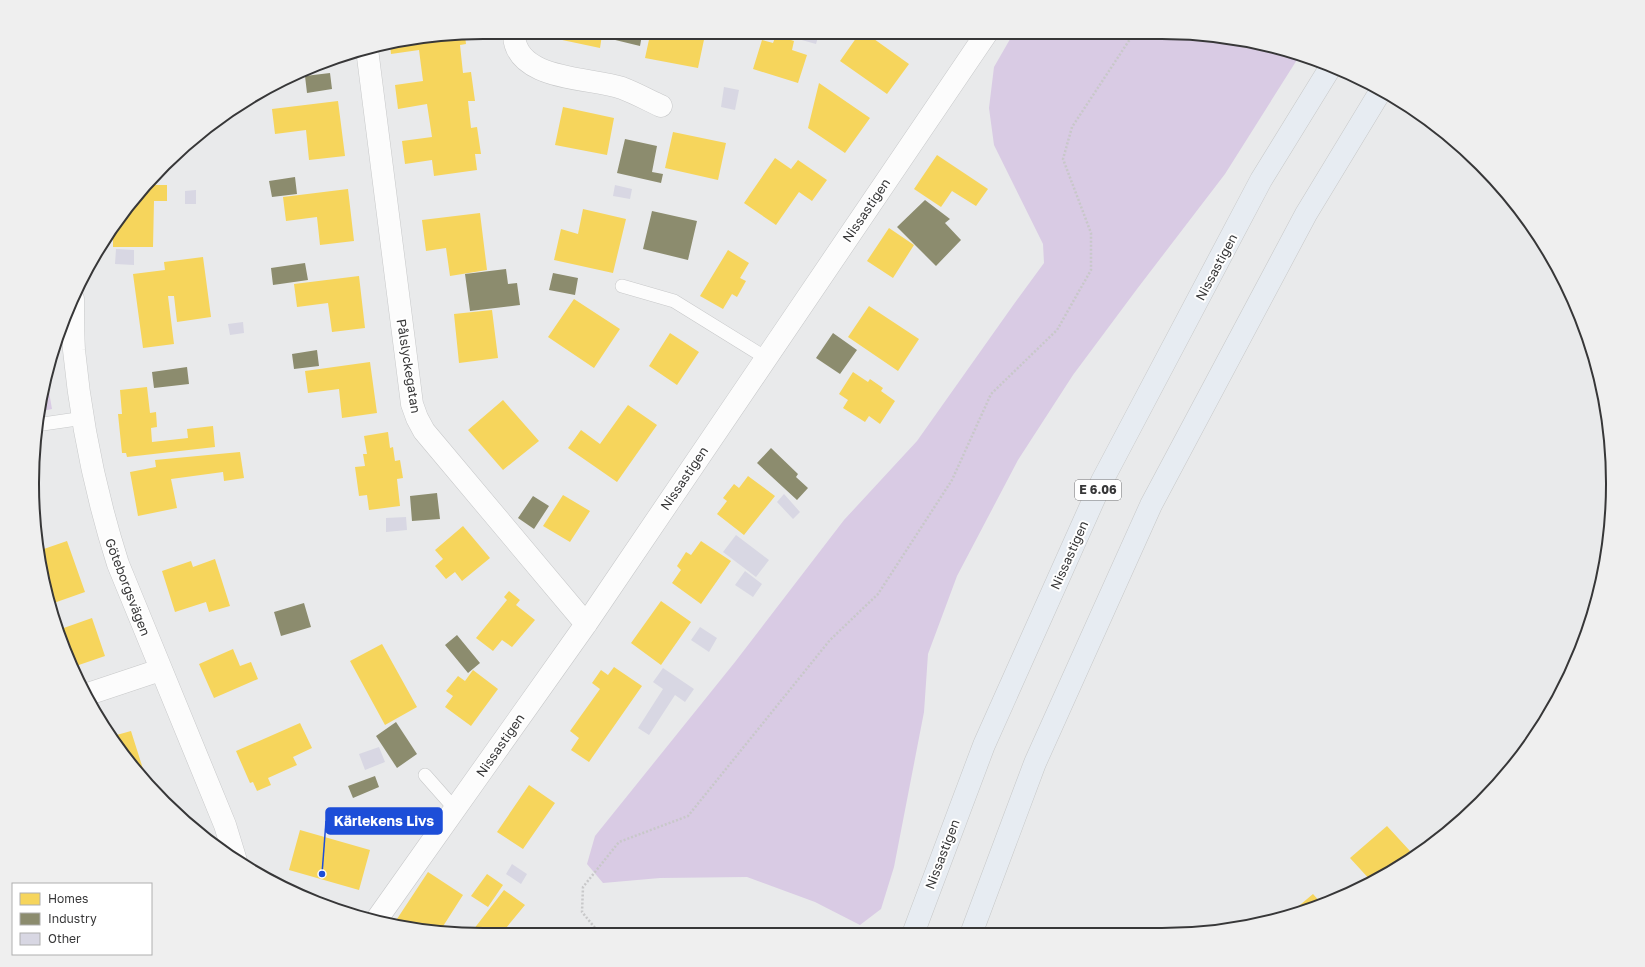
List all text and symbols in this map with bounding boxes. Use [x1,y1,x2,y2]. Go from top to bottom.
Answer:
street label: Nissastigen [839,175,893,245]
street label: Nissastigen [1192,231,1240,303]
street label: Pålslyckegatan [394,318,424,414]
street label: Nissastigen [657,443,711,513]
road number: E 6.06 [1075,480,1121,500]
street label: Nissastigen [1047,518,1091,592]
street label: Göteborgsvägen [102,536,154,638]
street label: Nissastigen [472,710,528,780]
callout: Kärlekens Livs [326,808,442,834]
text: Kärlekens Livs [334,812,434,829]
street label: Nissastigen [921,817,963,891]
legend [12,883,152,955]
text: Homes [48,891,88,906]
text: Industry [48,911,97,926]
text: Other [48,931,81,946]

